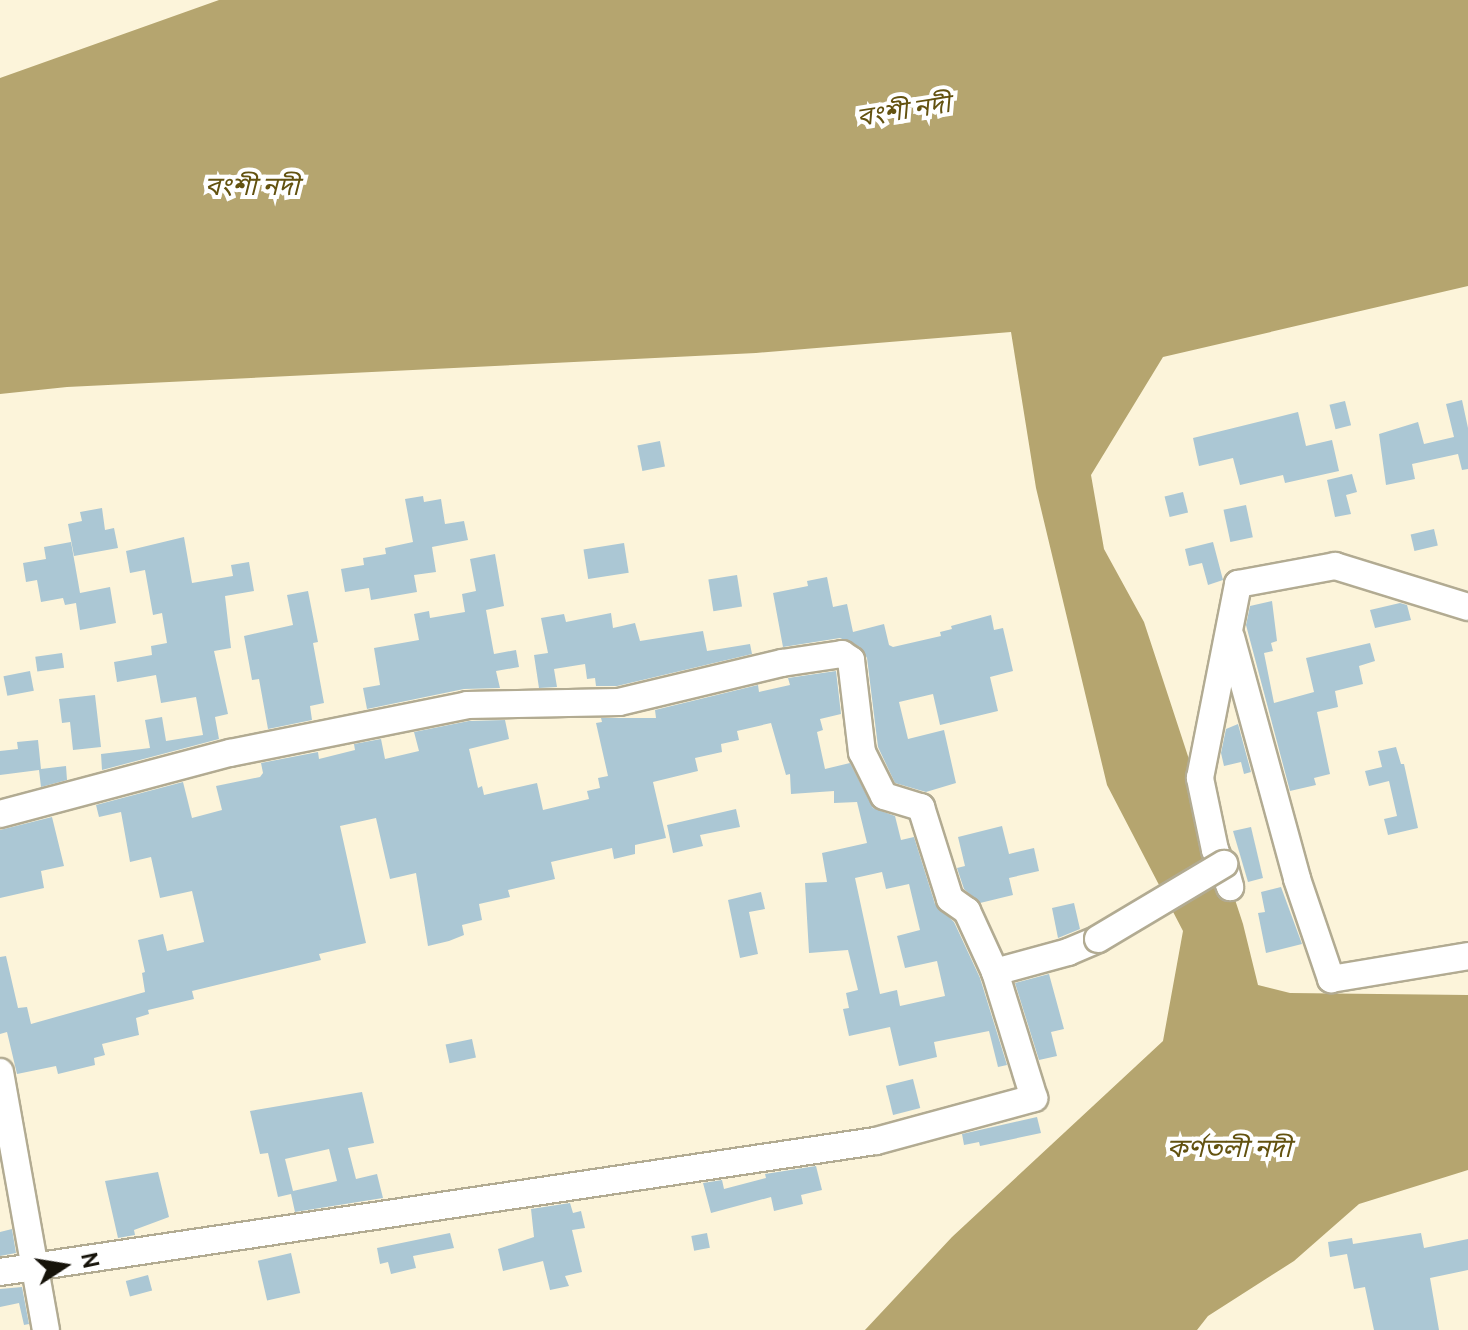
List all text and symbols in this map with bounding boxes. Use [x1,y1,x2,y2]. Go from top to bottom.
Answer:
water label: বংশী নদী [855,90,953,136]
water label: বংশী নদী [205,173,299,205]
water label: কর্ণতলী নদী [1167,1135,1291,1167]
north arrow [24,1226,104,1306]
text: N [73,1250,103,1271]

